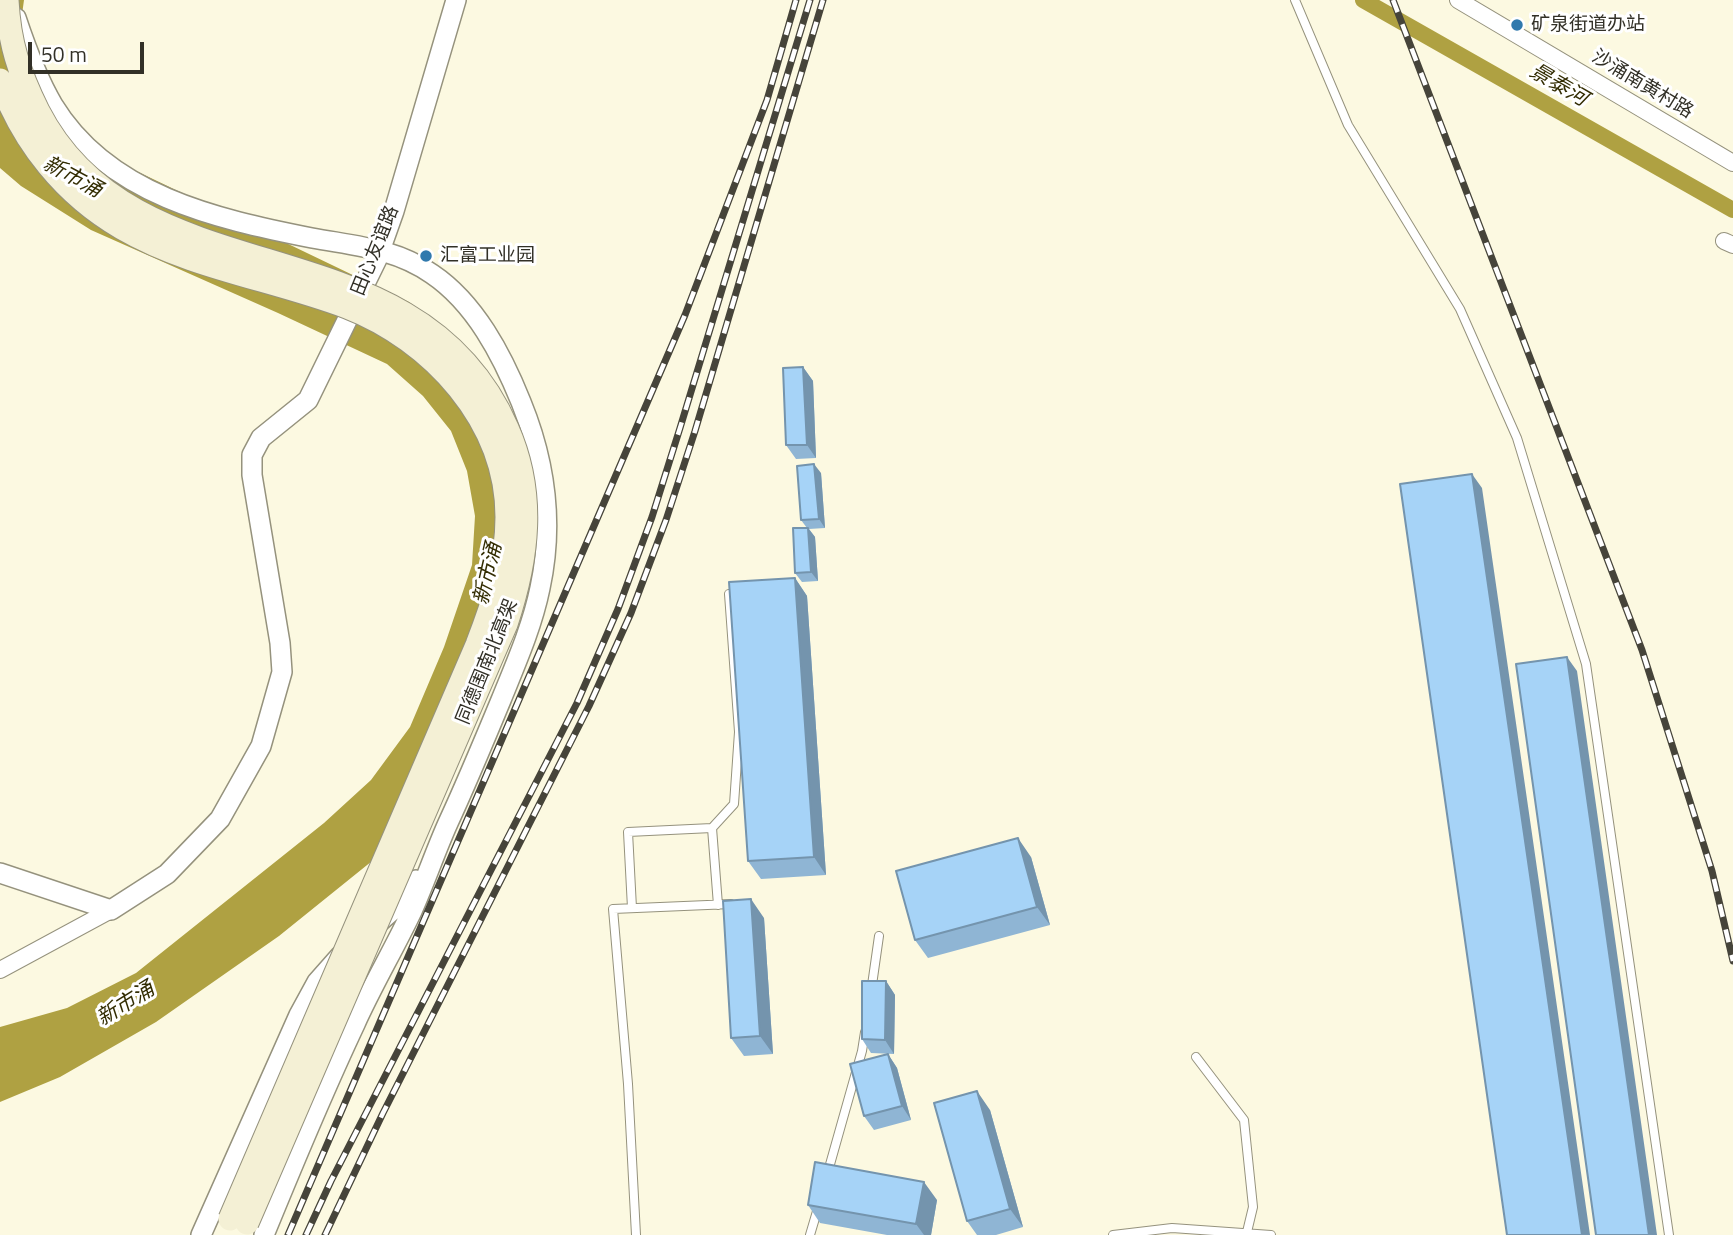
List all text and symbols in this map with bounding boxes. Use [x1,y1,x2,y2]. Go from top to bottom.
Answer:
place label: 矿泉街道办站 [1531,14,1645,36]
marker: 矿泉街道办站 [1509,17,1525,33]
scale bar [32,28,147,72]
text: 50 m [41,38,87,70]
street label: 沙涌南黄村路 [1587,46,1697,124]
water label: 景泰河 [1524,59,1592,113]
water label: 新市涌 [38,152,106,204]
street label: 田心友谊路 [348,203,404,299]
place label: 汇富工业园 [440,245,535,267]
marker: 汇富工业园 [418,248,434,264]
water label: 新市涌 [470,540,508,608]
street label: 同德围南北高架 [453,596,523,728]
water label: 新市涌 [93,978,159,1032]

